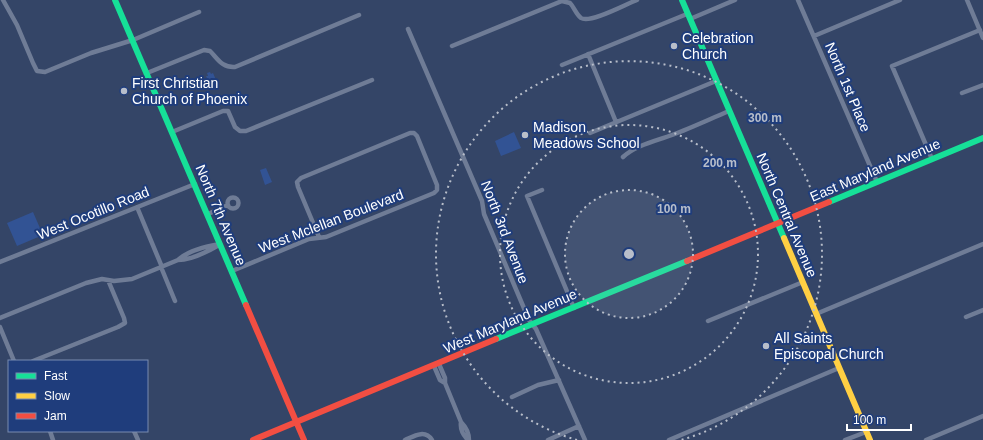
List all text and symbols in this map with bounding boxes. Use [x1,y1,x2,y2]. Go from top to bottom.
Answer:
place label: Celebration Church [682,30,754,62]
street label: North 1st Place [822,40,874,134]
marker: Celebration Church [669,41,679,51]
place label: First Christian Church of Phoenix [132,75,247,107]
marker: First Christian Church of Phoenix [119,86,129,96]
text: 300 m [748,111,782,125]
place label: Madison Meadows School [533,119,640,151]
marker: Madison Meadows School [520,130,530,140]
street label: East Maryland Avenue [808,135,943,205]
street label: North Central Avenue [754,150,821,280]
text: 200 m [703,156,737,170]
street label: North 7th Avenue [193,162,250,268]
street label: North 3rd Avenue [478,178,532,286]
street label: West Ocotillo Road [35,183,151,243]
street label: West Mclellan Boulevard [256,186,406,256]
text: 100 m [657,202,691,216]
centre of rings [622,247,636,261]
street label: West Maryland Avenue [441,286,579,356]
place label: All Saints Episcopal Church [774,330,884,362]
marker: All Saints Episcopal Church [761,341,771,351]
legend [8,360,148,432]
text: Fast [44,369,68,383]
text: Slow [44,389,70,403]
scale bar [847,406,911,432]
text: Jam [44,409,67,423]
text: 100 m [853,413,886,427]

